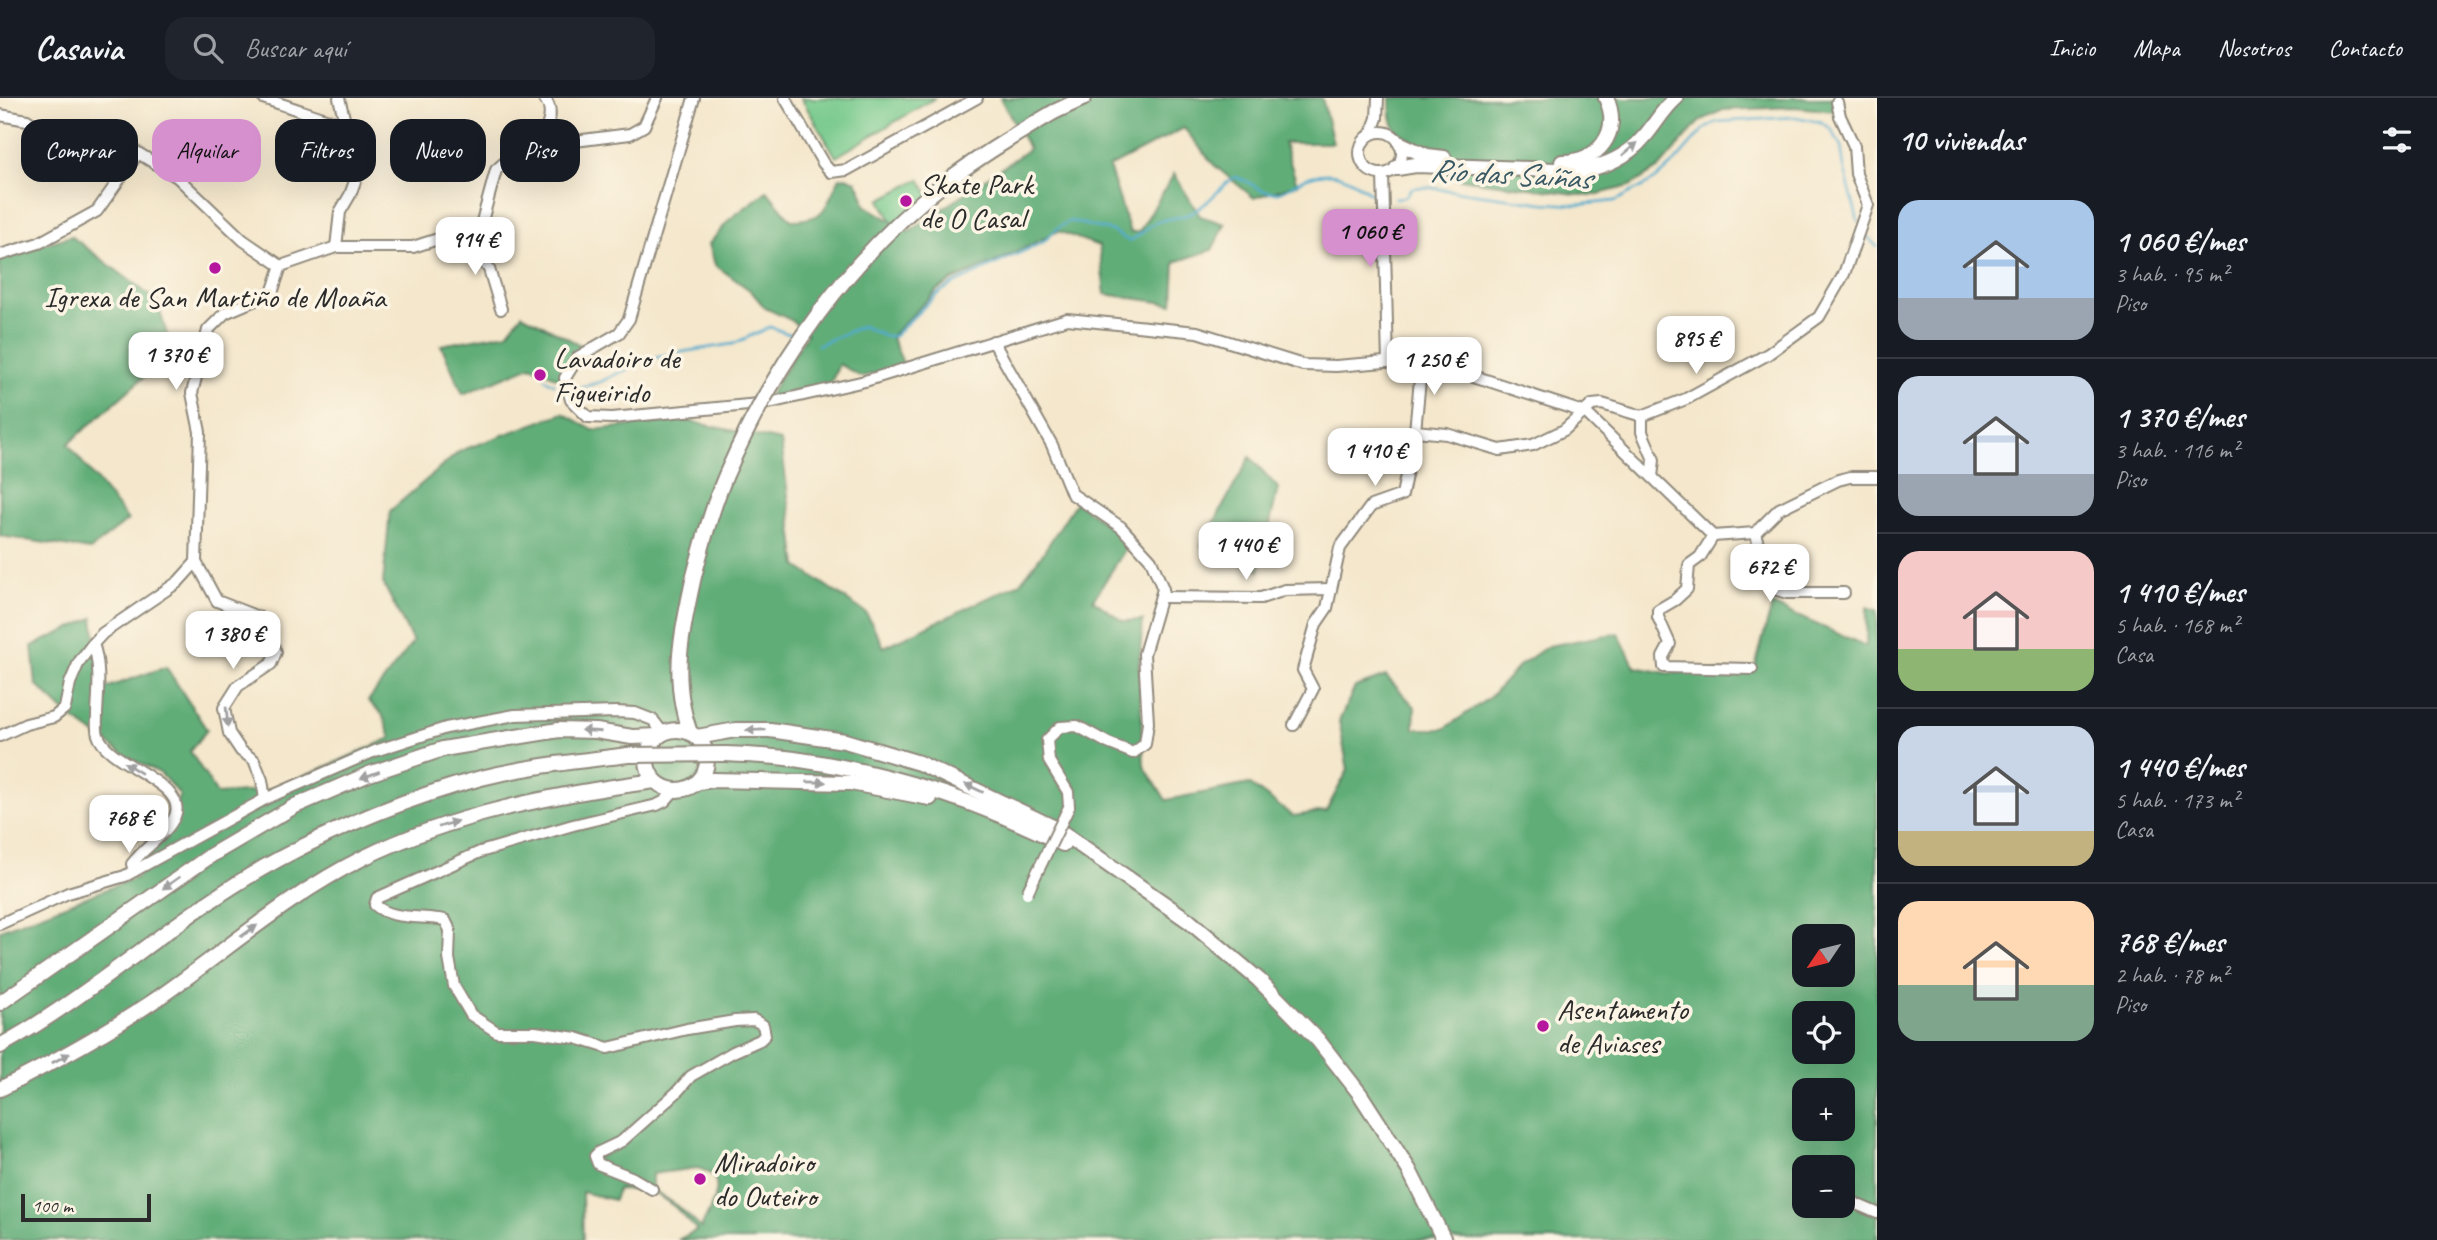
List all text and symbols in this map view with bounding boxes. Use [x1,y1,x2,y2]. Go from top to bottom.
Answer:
search box [165,17,655,80]
text: Casavia [35,27,123,69]
icon: search [189,29,227,67]
text: Buscar aquí [245,32,347,65]
text: Inicio [2049,33,2095,63]
text: Mapa [2133,33,2180,63]
text: Nosotros [2218,33,2290,63]
text: Contacto [2328,33,2402,63]
chip: Comprar [21,119,138,182]
chip: Alquilar [152,119,261,182]
chip: Filtros [275,119,376,182]
chip: Nuevo [390,119,486,182]
chip: Piso [500,119,580,182]
text: 10 viviendas [1898,121,2024,159]
icon: filters [2378,121,2416,159]
one-way arrow [1621,142,1639,157]
water label: Río das Saíñas [1429,149,1597,199]
place label: Skate Park de O Casal [920,165,1035,237]
marker: Skate Park de O Casal [898,193,914,209]
pin: 1 060 € [1305,209,1435,269]
text: 1 060 € [1338,217,1402,246]
pin: 914 € [426,218,524,277]
text: 1 060 €/mes [2115,222,2245,260]
text: 914 € [452,225,498,254]
icon: home [1954,228,2038,312]
marker: Igrexa de San Martiño de Moaña [207,260,223,276]
text: 3 hab. · 95 m² [2115,260,2228,289]
place label: Igrexa de San Martiño de Moaña [44,278,388,316]
text: Piso [2115,289,2146,318]
pin: 895 € [1647,316,1745,376]
text: 895 € [1673,324,1719,353]
pin: 1 370 € [111,332,241,392]
pin: 1 250 € [1369,338,1499,397]
place label: Lavadoiro de Figueirido [554,339,682,411]
text: 1 370 € [145,340,207,369]
text: 1 250 € [1403,345,1465,374]
marker: Lavadoiro de Figueirido [532,367,548,383]
text: 1 370 €/mes [2115,398,2244,436]
icon: home [1954,404,2038,488]
pin: 1 410 € [1310,428,1440,488]
text: 1 410 € [1344,436,1406,465]
text: 3 hab. · 116 m² [2115,436,2239,465]
text: Piso [2115,465,2146,494]
pin: 1 440 € [1181,522,1311,582]
text: 1 440 € [1215,530,1277,559]
pin: 672 € [1721,545,1819,604]
text: 672 € [1746,552,1794,581]
text: 1 410 €/mes [2115,573,2245,611]
icon: home [1954,579,2038,663]
text: 5 hab. · 168 m² [2115,611,2239,640]
pin: 1 380 € [168,612,298,671]
text: 1 380 € [202,619,264,648]
text: Casa [2115,640,2153,669]
one-way arrow [222,706,233,728]
one-way arrow [745,724,767,736]
one-way arrow [580,725,602,736]
text: 1 440 €/mes [2115,748,2245,786]
icon: home [1954,754,2038,838]
one-way arrow [124,762,143,775]
one-way arrow [359,769,380,780]
one-way arrow [805,776,827,788]
one-way arrow [964,783,984,794]
text: 5 hab. · 173 m² [2115,786,2239,815]
pin: 768 € [80,796,178,855]
text: 768 € [105,803,153,832]
text: Casa [2115,815,2153,844]
one-way arrow [438,818,459,828]
one-way arrow [162,876,180,890]
text: 768 €/mes [2115,923,2224,961]
one-way arrow [240,924,258,938]
north arrow [1792,924,1855,987]
map controls [1792,924,1855,1218]
icon: home [1954,929,2038,1013]
text: 2 hab. · 78 m² [2115,961,2228,990]
place label: Asentamento de Aviases [1557,990,1689,1062]
text: Piso [2115,990,2146,1019]
button: locate [1792,1001,1855,1064]
marker: Asentamento de Aviases [1535,1018,1551,1034]
one-way arrow [51,1052,71,1064]
button: + [1792,1078,1855,1141]
place label: Miradoiro do Outeiro [714,1143,820,1215]
button: − [1792,1155,1855,1218]
marker: Miradoiro do Outeiro [692,1171,708,1187]
scale bar [21,1191,150,1223]
text: 100 m [32,1194,73,1218]

